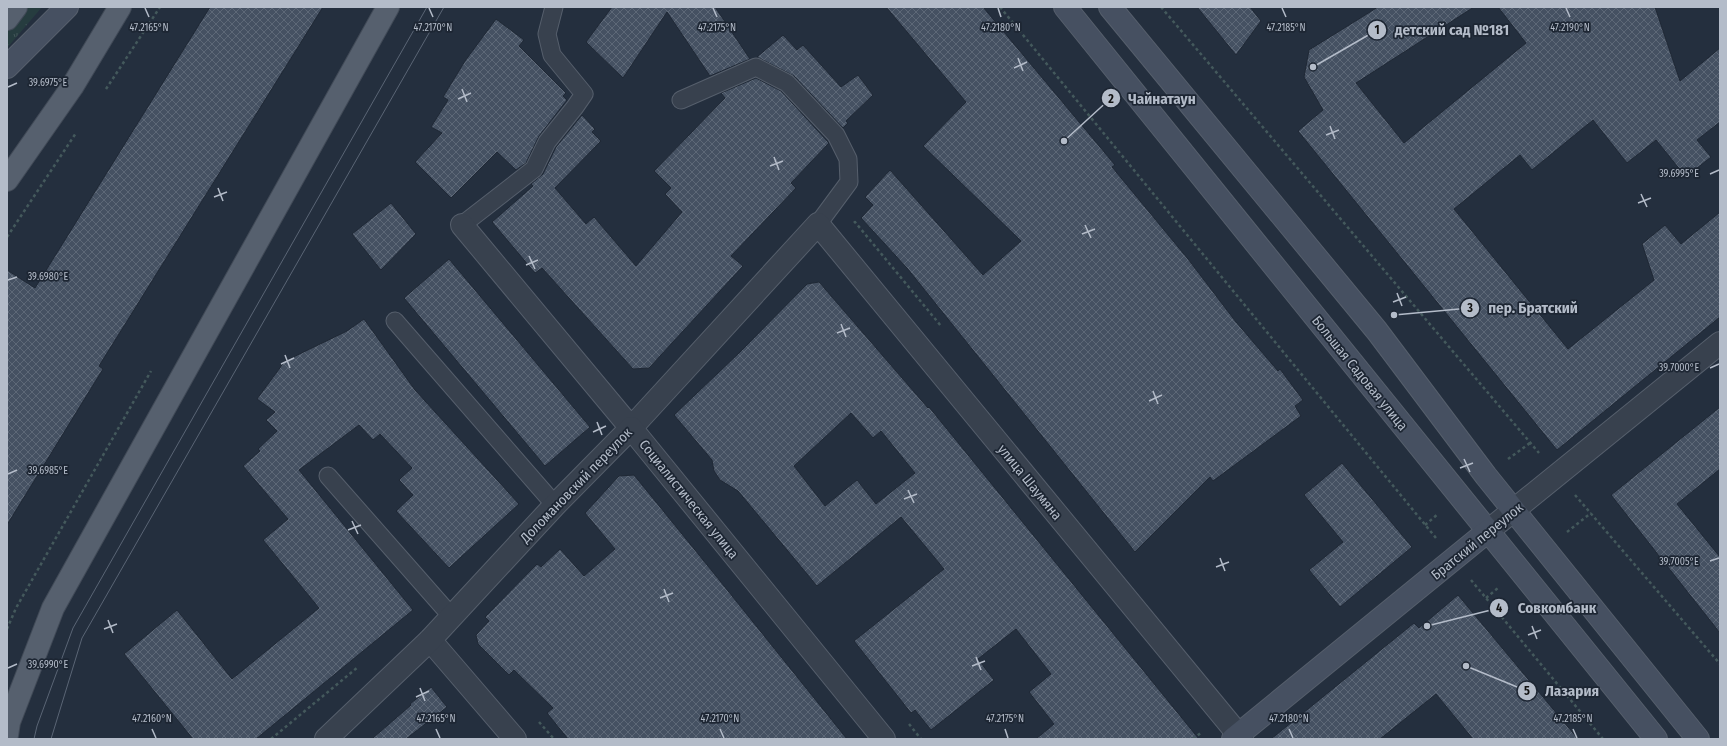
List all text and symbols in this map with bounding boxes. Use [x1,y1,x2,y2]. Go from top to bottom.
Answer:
callout: детский сад №181 [1367,17,1518,44]
text: детский сад №181 [1394,21,1509,39]
text: 47.2165°N [129,22,169,34]
text: 47.2170°N [414,22,452,34]
text: 47.2175°N [698,22,736,34]
text: 47.2180°N [981,22,1021,34]
text: 47.2185°N [1266,22,1306,34]
text: 47.2190°N [1550,22,1590,34]
text: 1 [1374,23,1380,37]
text: 39.6975°E [29,77,68,89]
callout: Чайнатаун [1101,85,1204,112]
text: Чайнатаун [1128,90,1196,108]
text: 2 [1107,92,1114,106]
text: 39.6995°E [1659,168,1699,180]
text: 39.6980°E [28,271,69,283]
callout: пер. Братский [1460,294,1585,321]
text: пер. Братский [1488,299,1578,317]
text: 3 [1466,301,1473,315]
street label: Большая Садовая улица [1308,313,1411,434]
text: 39.7000°E [1659,362,1699,374]
street label: Доломановский переулок [516,424,636,547]
street label: Социалистическая улица [635,436,742,562]
street label: улица Шаумяна [994,441,1065,524]
text: 39.6985°E [28,465,68,477]
street label: Братский переулок [1428,499,1527,584]
text: 39.7005°E [1659,556,1699,568]
callout: Совкомбанк [1489,595,1604,622]
text: Совкомбанк [1518,599,1597,617]
text: 4 [1496,601,1502,615]
text: 39.6990°E [28,659,69,671]
callout: Лазария [1517,677,1607,704]
text: Лазария [1545,682,1599,700]
text: 5 [1524,684,1530,698]
text: 47.2160°N [132,713,172,725]
text: 47.2165°N [416,713,456,725]
text: 47.2170°N [701,713,739,725]
text: 47.2175°N [986,713,1024,725]
text: 47.2180°N [1269,713,1309,725]
text: 47.2185°N [1553,713,1593,725]

